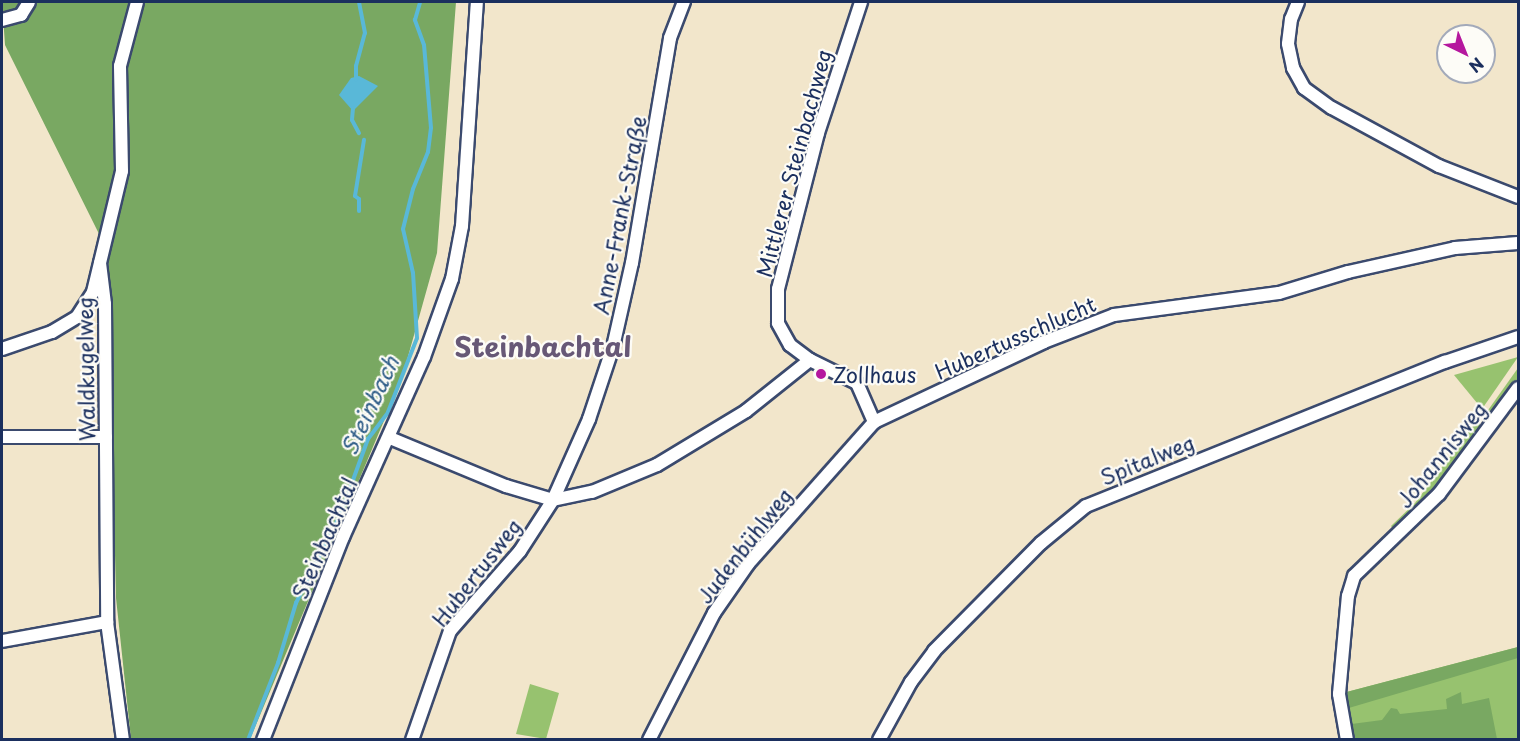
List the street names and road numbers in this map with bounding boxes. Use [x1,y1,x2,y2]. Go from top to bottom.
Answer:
street label: Mittlerer Steinbachweg [750,46,836,280]
street label: Anne-Frank-Straße [587,114,651,316]
street label: Hubertusschlucht [931,290,1099,384]
street label: Waldkugelweg [71,297,99,441]
street label: Johannisweg [1391,396,1491,512]
street label: Spitalweg [1096,429,1198,489]
street label: Steinbachtal [286,474,362,602]
street label: Judenbühlweg [691,482,797,608]
street label: Hubertusweg [426,513,526,631]

